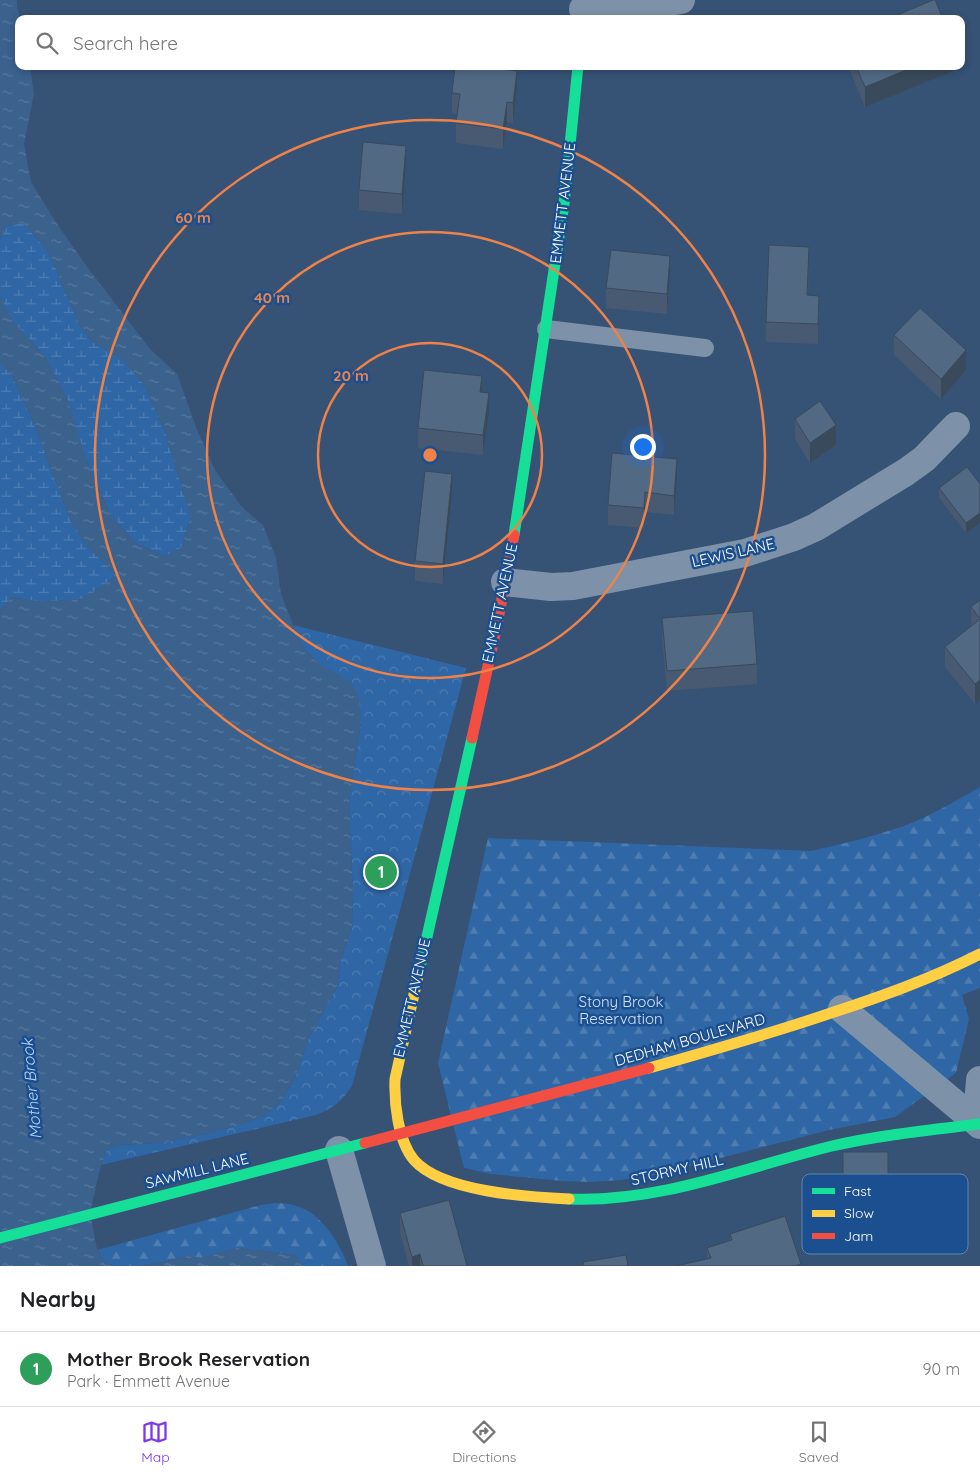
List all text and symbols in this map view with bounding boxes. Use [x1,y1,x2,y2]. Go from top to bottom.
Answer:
search box [15,15,965,70]
icon: search [33,29,61,57]
text: Search here [73,31,178,55]
street label: EMMETT AVENUE [546,141,579,264]
text: 60 m [175,208,211,227]
text: 40 m [254,288,290,307]
text: 20 m [333,366,369,385]
your location [630,434,656,460]
centre of rings [421,446,439,464]
street label: LEWIS LANE [690,534,776,571]
street label: EMMETT AVENUE [478,542,521,664]
pin: 1 [365,853,397,891]
street label: EMMETT AVENUE [389,937,434,1059]
park label: Stony Brook Reservation [578,992,664,1028]
street label: DEDHAM BOULEVARD [612,1009,767,1070]
water label: Mother Brook [17,1036,45,1140]
street label: SAWMILL LANE [143,1149,250,1193]
street label: STORMY HILL [629,1150,725,1189]
legend [802,1174,968,1254]
text: Fast [844,1182,872,1200]
text: Slow [844,1204,874,1222]
text: Jam [844,1227,873,1245]
text: Nearby [20,1286,96,1312]
text: Mother Brook Reservation [67,1347,310,1371]
text: 1 [33,1359,39,1379]
text: 90 m [923,1359,960,1379]
text: Park · Emmett Avenue [67,1371,230,1391]
tab: Map [141,1418,170,1466]
tab: Directions [452,1418,516,1466]
tab: Saved [799,1418,839,1466]

